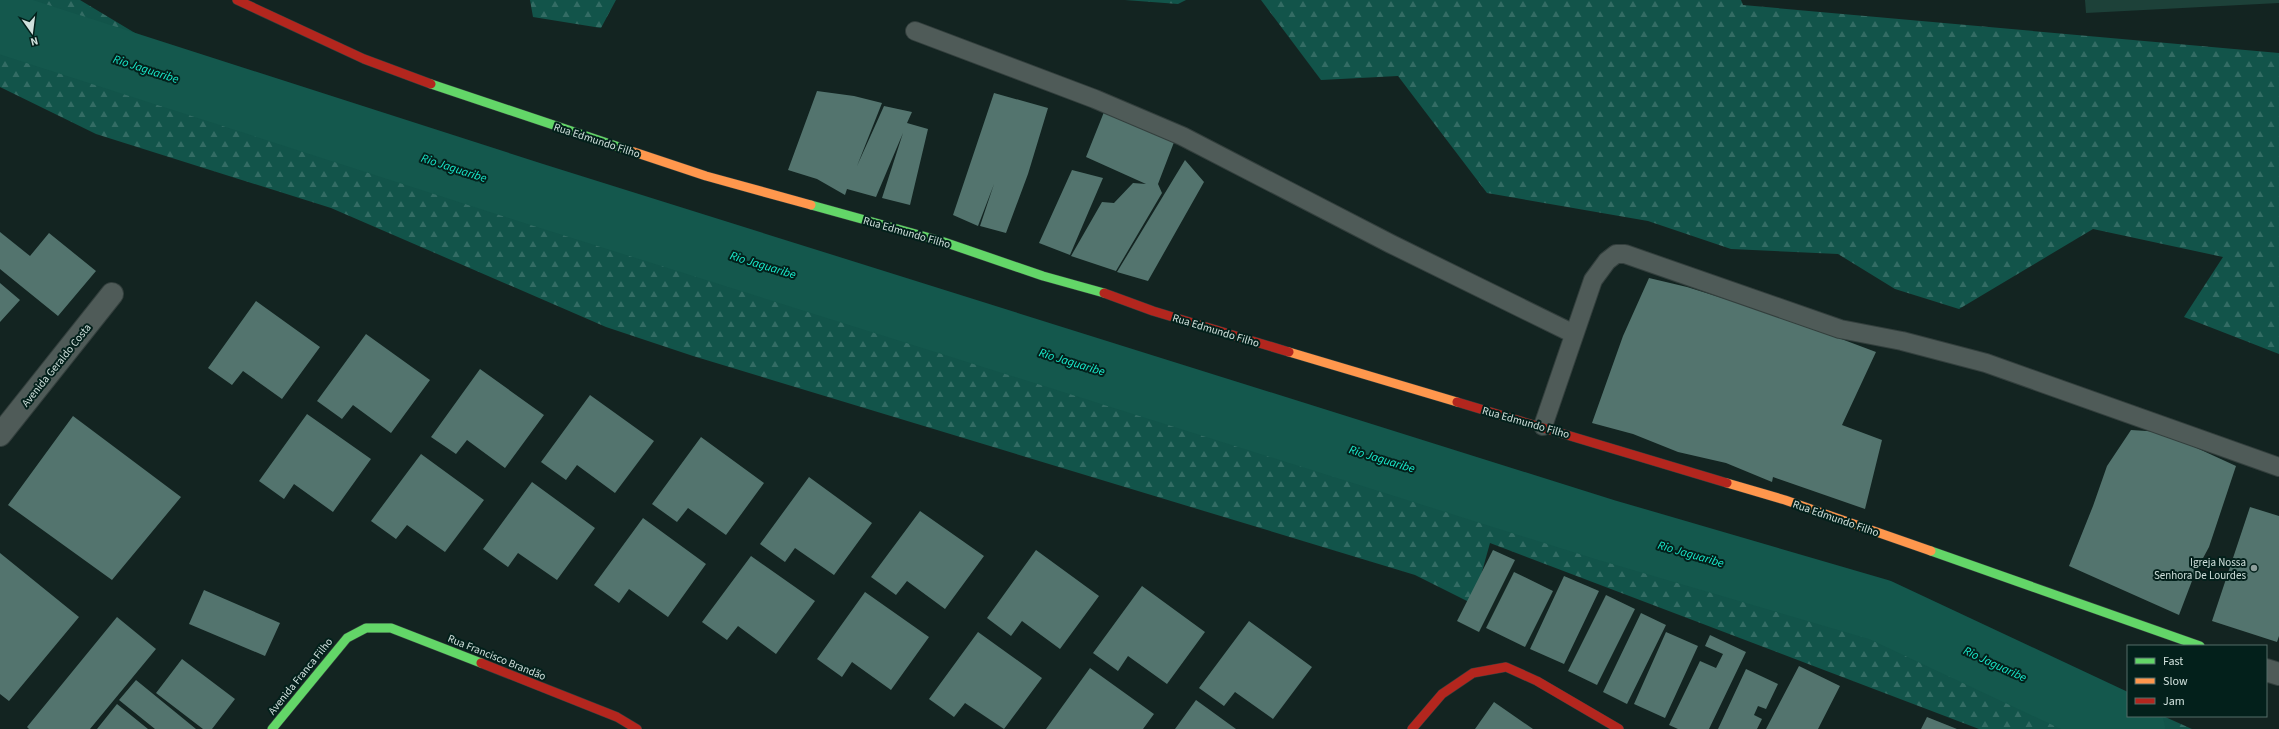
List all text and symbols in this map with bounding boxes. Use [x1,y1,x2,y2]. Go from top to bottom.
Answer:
north arrow [12,12,52,52]
text: N [29,33,40,49]
water label: Rio Jaguaribe [111,51,181,88]
street label: Rua Edmundo Filho [552,119,642,162]
water label: Rio Jaguaribe [419,150,489,187]
street label: Rua Edmundo Filho [862,213,952,252]
water label: Rio Jaguaribe [728,247,798,284]
street label: Rua Edmundo Filho [1171,310,1261,351]
street label: Avenida Geraldo Costa [18,321,95,410]
water label: Rio Jaguaribe [1037,344,1107,381]
street label: Rua Edmundo Filho [1481,403,1571,442]
water label: Rio Jaguaribe [1347,441,1417,478]
street label: Rua Edmundo Filho [1791,497,1881,540]
water label: Rio Jaguaribe [1656,537,1726,572]
place label: Igreja Nossa Senhora De Lourdes [2154,555,2246,583]
marker: Igreja Nossa Senhora De Lourdes [2249,563,2259,573]
street label: Rua Francisco Brandão [445,631,548,684]
street label: Avenida Franca Filho [265,635,336,718]
water label: Rio Jaguaribe [1960,642,2029,687]
legend [2127,645,2267,717]
text: Fast [2163,653,2183,670]
text: Slow [2163,673,2188,690]
text: Jam [2163,693,2185,710]

